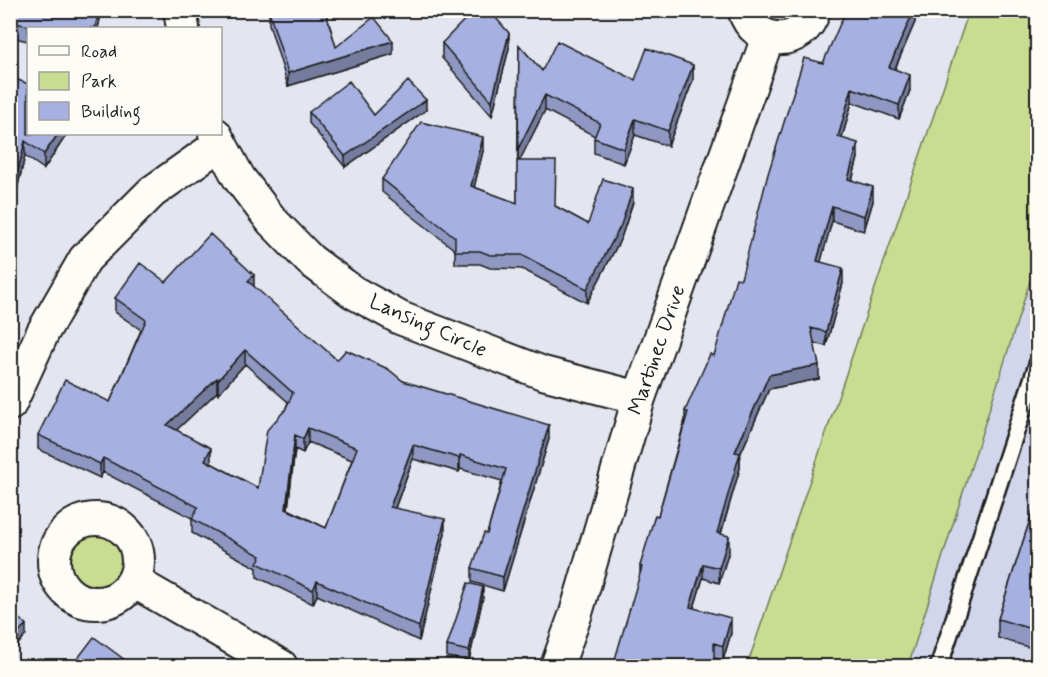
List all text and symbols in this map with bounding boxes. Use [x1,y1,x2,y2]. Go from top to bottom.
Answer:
legend [27,27,222,135]
text: Road [81,40,117,64]
text: Park [81,70,117,94]
text: Building [81,100,141,126]
street label: Martinec Drive [622,281,692,419]
street label: Lansing Circle [364,288,491,366]

